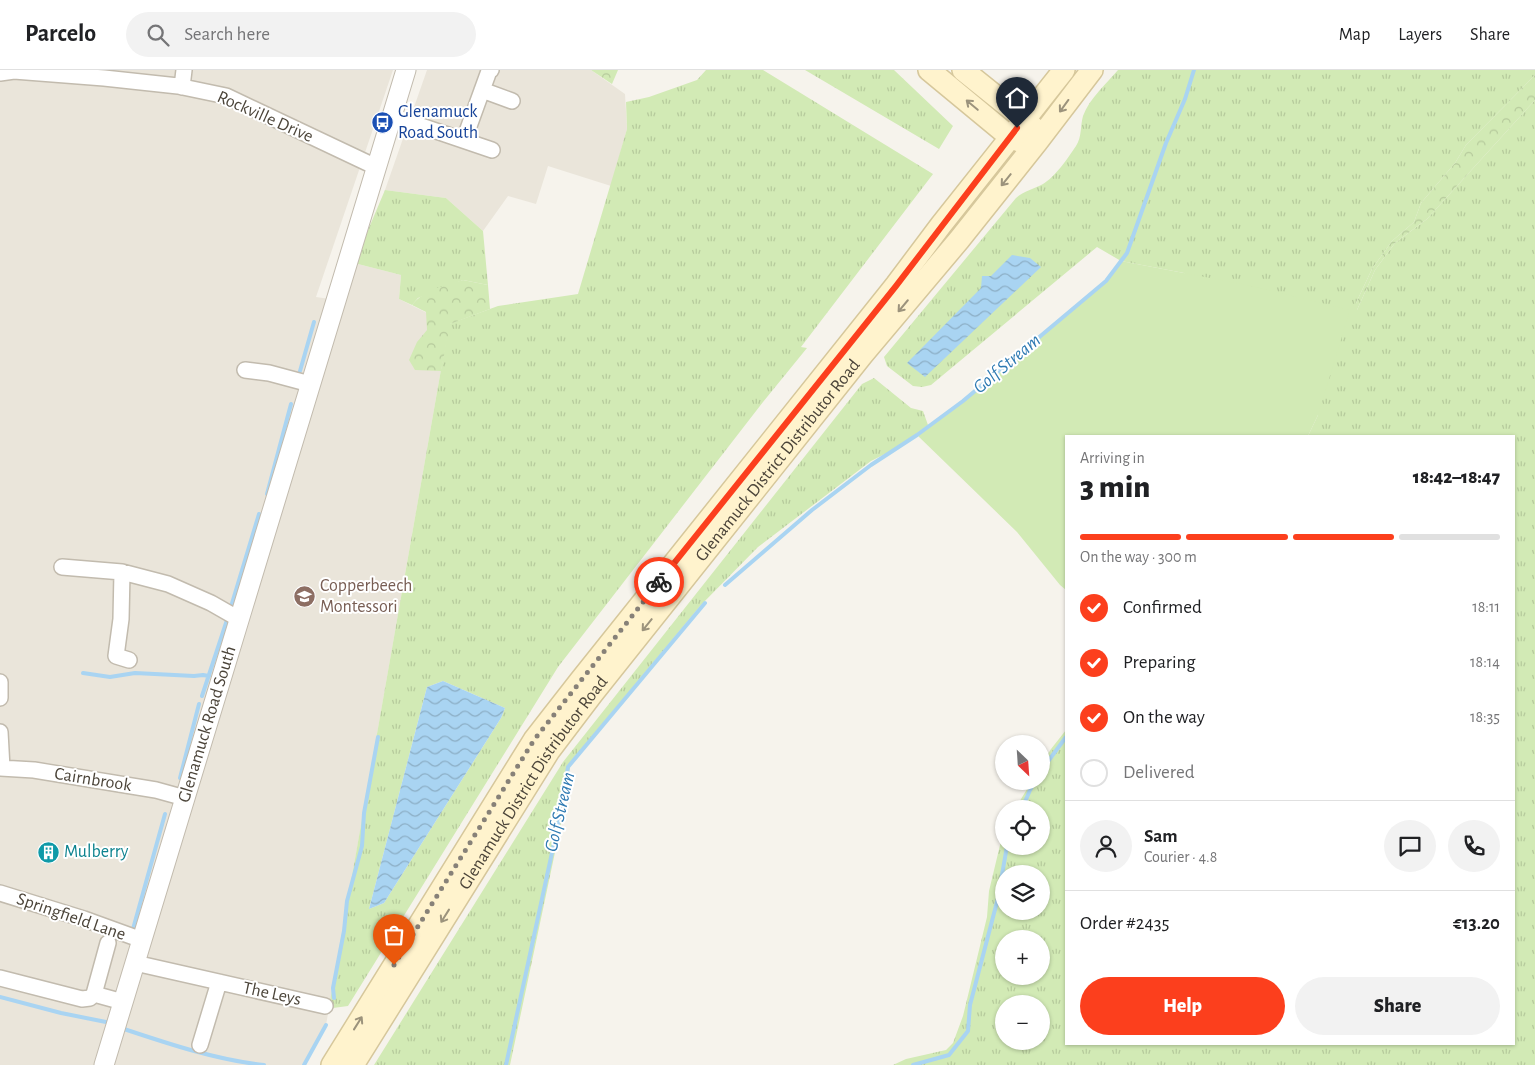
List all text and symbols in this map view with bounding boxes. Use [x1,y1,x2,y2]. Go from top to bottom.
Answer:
search box [126,12,476,57]
icon: search [144,21,172,49]
text: Parcelo [25,22,96,46]
text: Search here [184,25,270,44]
text: Map [1339,26,1370,44]
text: Layers [1398,26,1442,44]
text: Share [1470,26,1510,44]
pin [996,77,1038,128]
icon: home [1003,84,1031,112]
street label: Rockville Drive [214,88,316,146]
one-way arrow [1059,99,1069,113]
one-way arrow [966,100,979,111]
place label: Glenamuck Road South [398,103,478,142]
bus stop icon: Glenamuck Road South [370,110,394,134]
one-way arrow [1001,174,1012,187]
one-way arrow [897,299,908,312]
water label: Golf Stream [970,331,1044,397]
street label: Glenamuck District Distributor Road [692,356,864,565]
text: Arriving in [1080,450,1145,466]
text: 18:42–18:47 [1413,468,1500,487]
text: 3 min [1080,471,1150,503]
text: On the way · 300 m [1080,549,1197,565]
courier [634,557,684,607]
icon: bike [645,568,673,596]
place label: Copperbeech Montessori [320,577,412,616]
school or university icon: Copperbeech Montessori [292,584,316,608]
icon: check [1080,594,1108,622]
text: Confirmed [1123,598,1202,617]
text: 18:11 [1472,599,1500,615]
one-way arrow [641,618,652,631]
street label: Glenamuck Road South [175,644,240,805]
icon: check [1080,649,1108,677]
text: Preparing [1123,653,1196,672]
text: 18:14 [1470,654,1500,670]
street label: Glenamuck District Distributor Road [456,673,612,893]
icon: check [1080,704,1108,732]
text: On the way [1123,708,1205,727]
text: 18:35 [1470,709,1500,725]
north arrow [995,735,1050,790]
map controls [995,735,1050,1050]
text: Delivered [1123,763,1195,782]
street label: Cairnbrook [53,765,134,795]
water label: Golf Stream [542,770,578,854]
button: locate [995,800,1050,855]
button: person [1080,820,1132,872]
button: chat [1384,820,1436,872]
button: phone [1448,820,1500,872]
text: Sam [1144,827,1178,846]
building icon: Mulberry [36,840,60,864]
place label: Mulberry [64,843,129,861]
text: Courier · 4.8 [1144,849,1217,865]
button: layers [995,865,1050,920]
street label: Springfield Lane [14,890,128,944]
one-way arrow [439,909,449,923]
pin [373,914,415,965]
text: Order #2435 [1080,914,1169,933]
text: €13.20 [1453,914,1500,933]
icon: bag [380,921,408,949]
button: + [995,930,1050,985]
button: Help [1080,977,1285,1035]
button: Share [1295,977,1500,1035]
street label: The Leys [241,979,303,1009]
button: − [995,995,1050,1050]
one-way arrow [353,1017,363,1031]

